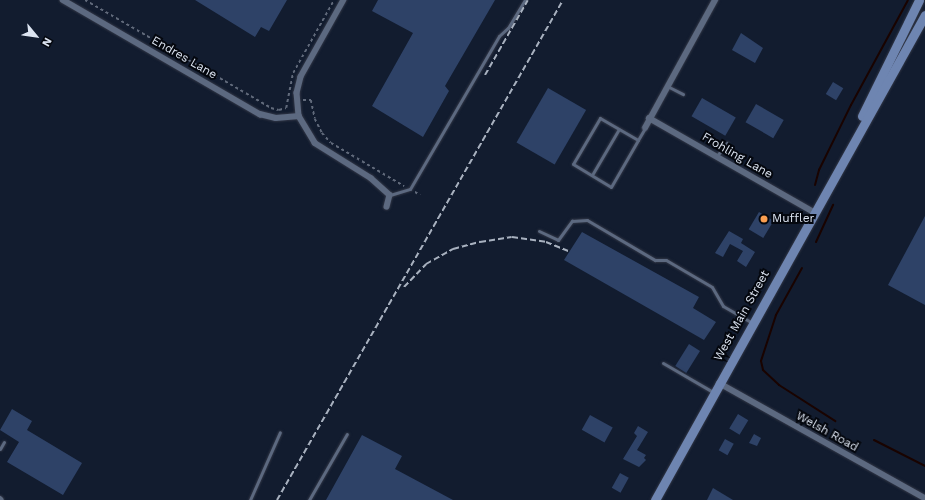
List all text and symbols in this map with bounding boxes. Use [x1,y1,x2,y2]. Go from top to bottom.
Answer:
north arrow [16,16,56,56]
street label: Endres Lane [149,34,219,82]
text: N [39,35,55,49]
street label: Frohling Lane [699,130,775,182]
place label: Muffler [772,212,814,226]
marker: Muffler [759,214,769,224]
street label: West Main Street [711,268,773,364]
street label: Welsh Road [793,409,861,455]

